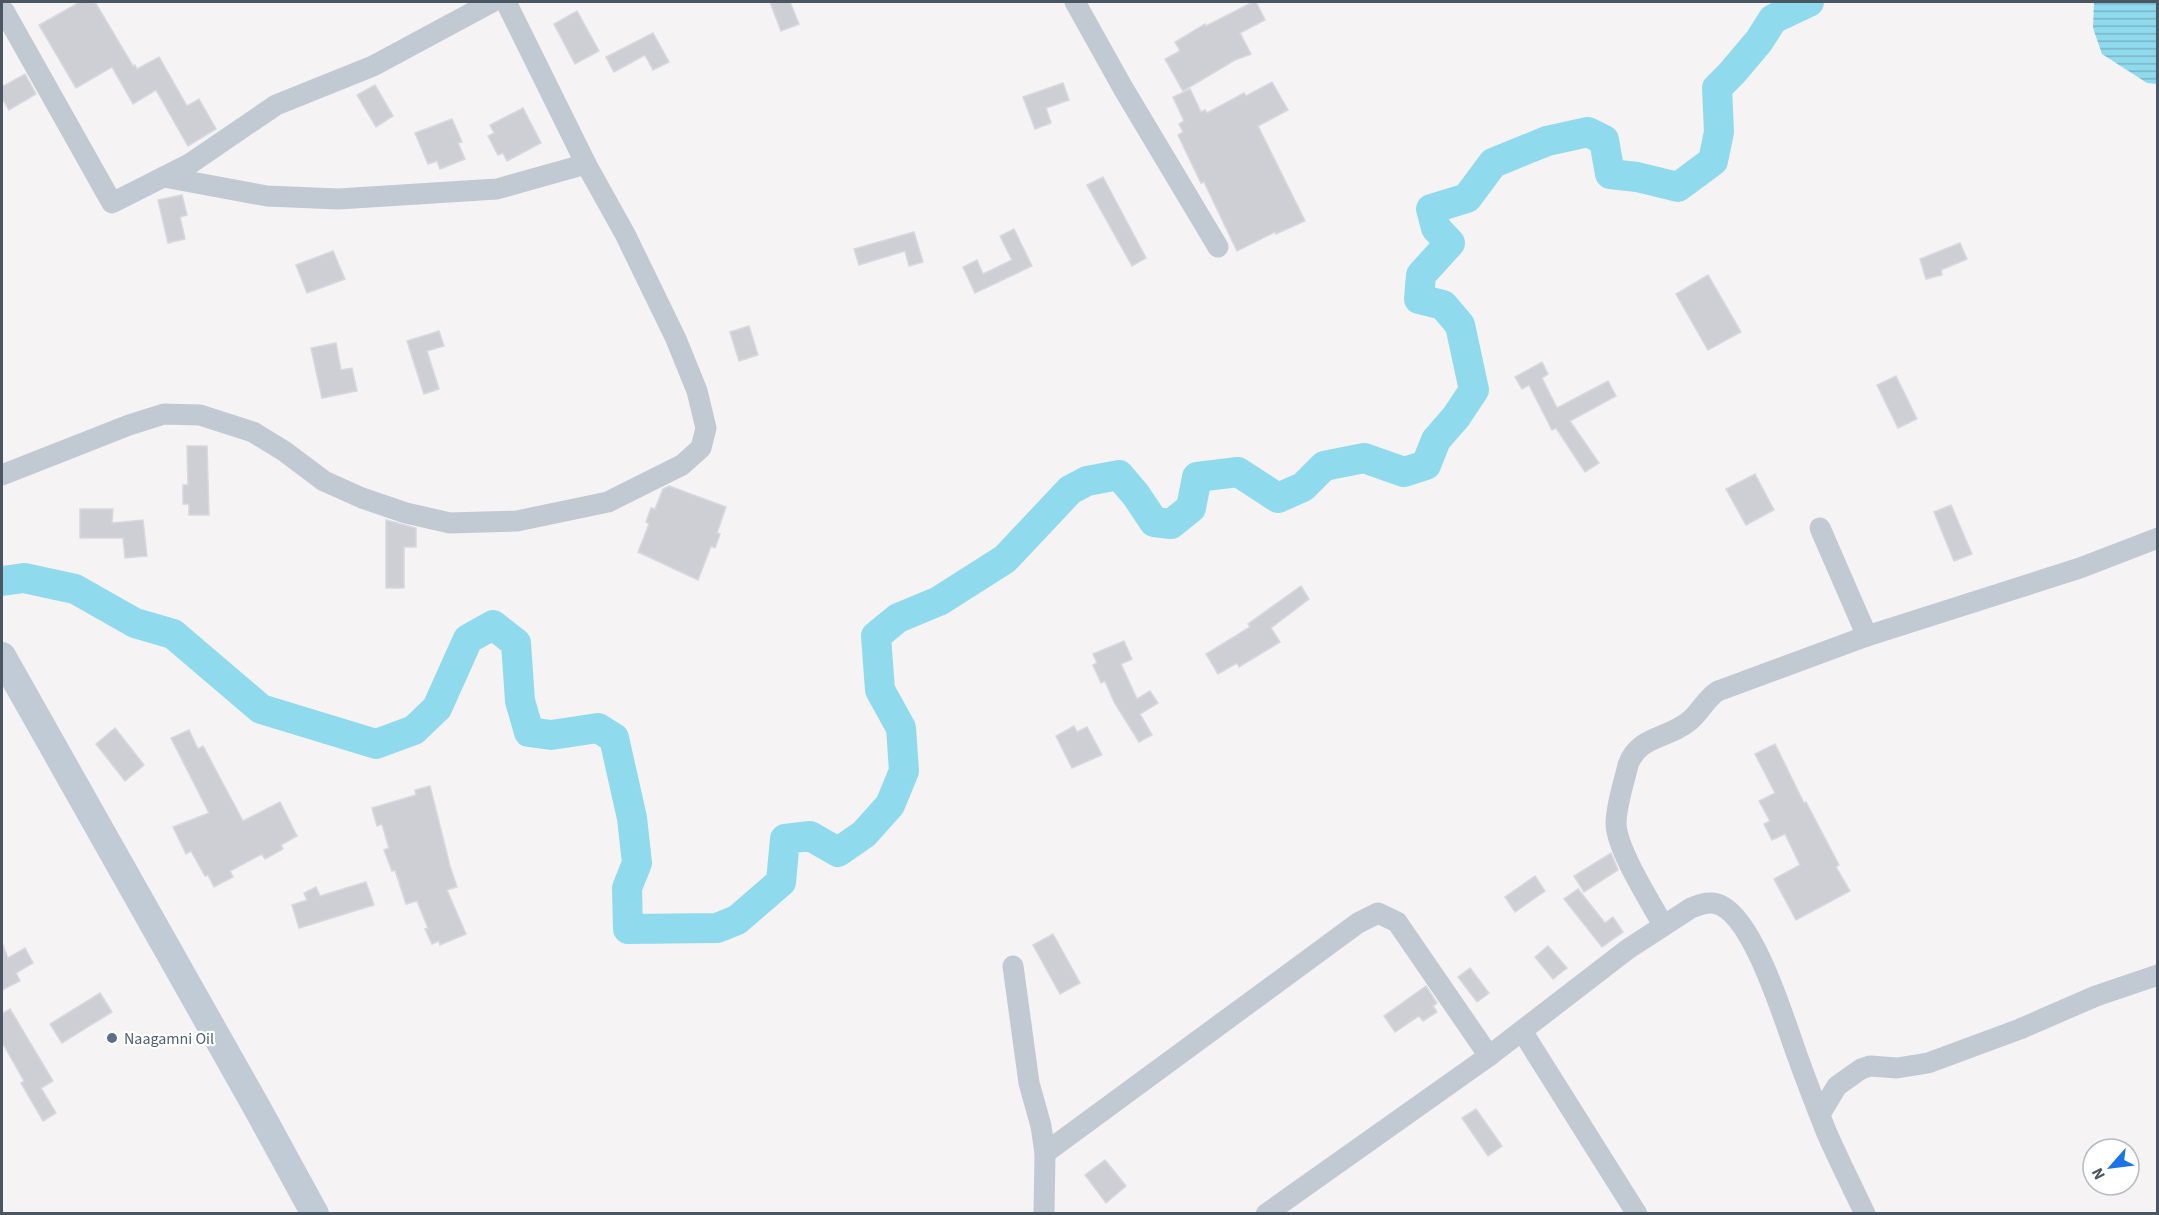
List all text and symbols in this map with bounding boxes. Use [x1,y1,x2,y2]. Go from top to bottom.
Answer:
place label: Naagamni Oil [124,1028,214,1050]
marker: Naagamni Oil [105,1031,119,1045]
north arrow [2081,1137,2141,1197]
text: N [2086,1164,2111,1183]

